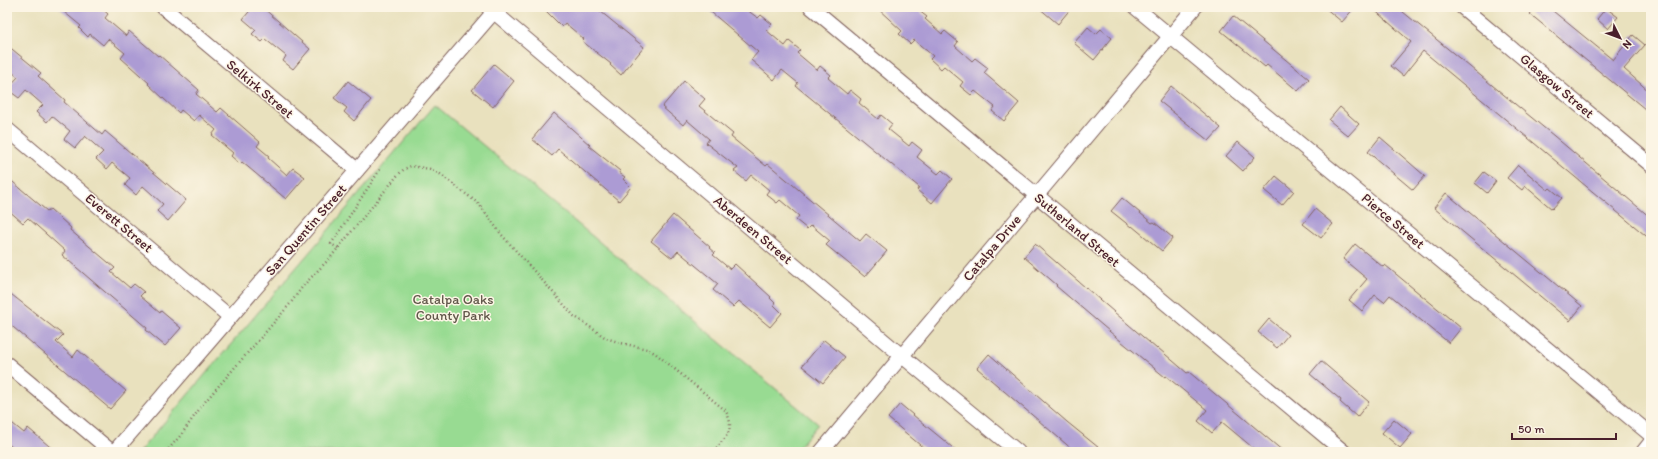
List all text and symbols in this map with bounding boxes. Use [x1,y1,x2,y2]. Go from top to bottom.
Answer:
north arrow [1600,18,1640,58]
text: N [1620,37,1634,51]
street label: Glasgow Street [1516,50,1598,122]
street label: Selkirk Street [223,56,297,122]
street label: San Quentin Street [262,181,350,279]
street label: Sutherland Street [1031,189,1123,271]
street label: Everett Street [82,190,156,256]
street label: Pierce Street [1358,190,1428,252]
street label: Aberdeen Street [710,192,796,268]
street label: Catalpa Drive [959,211,1025,285]
park label: Catalpa Oaks County Park [413,291,493,324]
scale bar [1512,415,1616,441]
text: 50 m [1518,422,1544,436]

